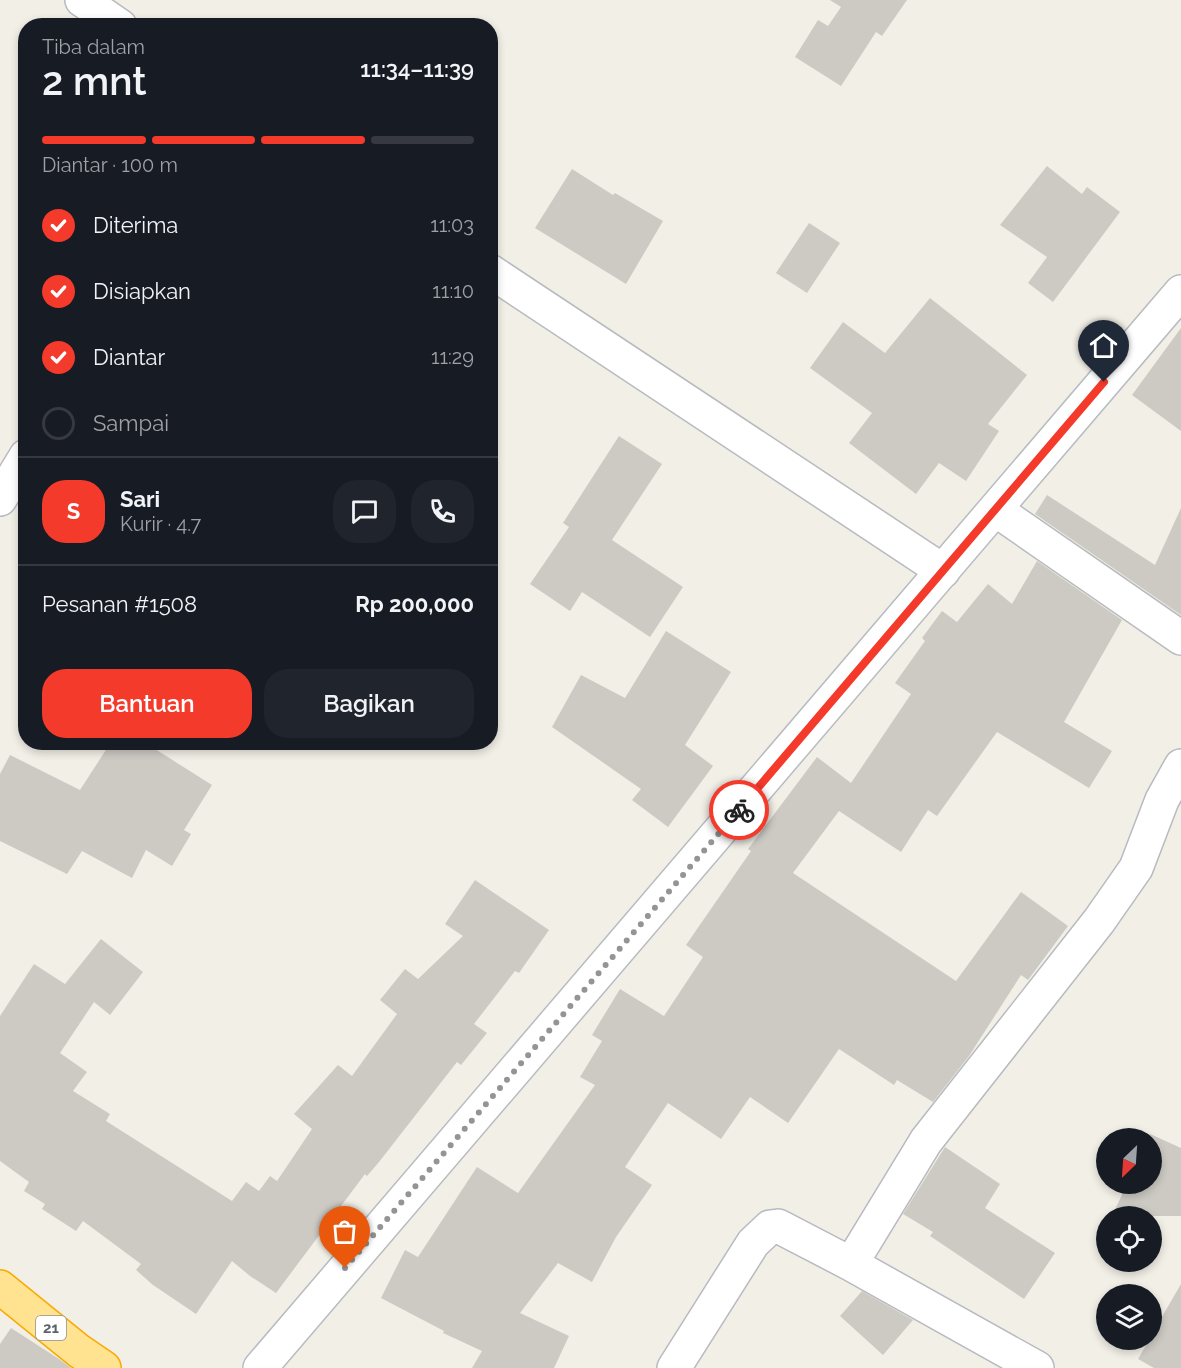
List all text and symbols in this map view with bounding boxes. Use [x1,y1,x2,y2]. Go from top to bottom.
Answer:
text: Tiba dalam [42,35,145,59]
text: 11:34–11:39 [360,56,474,82]
text: 2 mnt [42,58,147,104]
text: Diantar · 100 m [42,153,178,177]
icon: check [42,209,75,242]
text: Diterima [93,212,178,238]
text: 11:03 [430,213,474,237]
icon: check [42,275,75,308]
text: Disiapkan [93,278,191,304]
text: 11:10 [432,279,474,303]
pin [1078,320,1129,382]
icon: home [1087,329,1120,362]
icon: check [42,341,75,374]
text: Diantar [93,344,165,370]
text: 11:29 [431,345,474,369]
text: Sampai [93,410,169,436]
button: chat [333,480,396,543]
button: phone [411,480,474,543]
text: Sari [120,486,160,512]
text: S [67,498,80,524]
text: Kurir · 4.7 [120,512,201,536]
text: Pesanan #1508 [42,591,197,617]
text: Rp 200,000 [355,591,474,617]
button: Bantuan [42,669,252,738]
button: Bagikan [264,669,474,738]
courier [709,780,769,840]
icon: bike [723,794,756,827]
north arrow [1096,1128,1162,1194]
map controls [1096,1128,1162,1350]
pin [319,1206,370,1268]
button: locate [1096,1206,1162,1272]
icon: bag [328,1215,361,1248]
button: layers [1096,1284,1162,1350]
road number: 21 [36,1316,66,1340]

